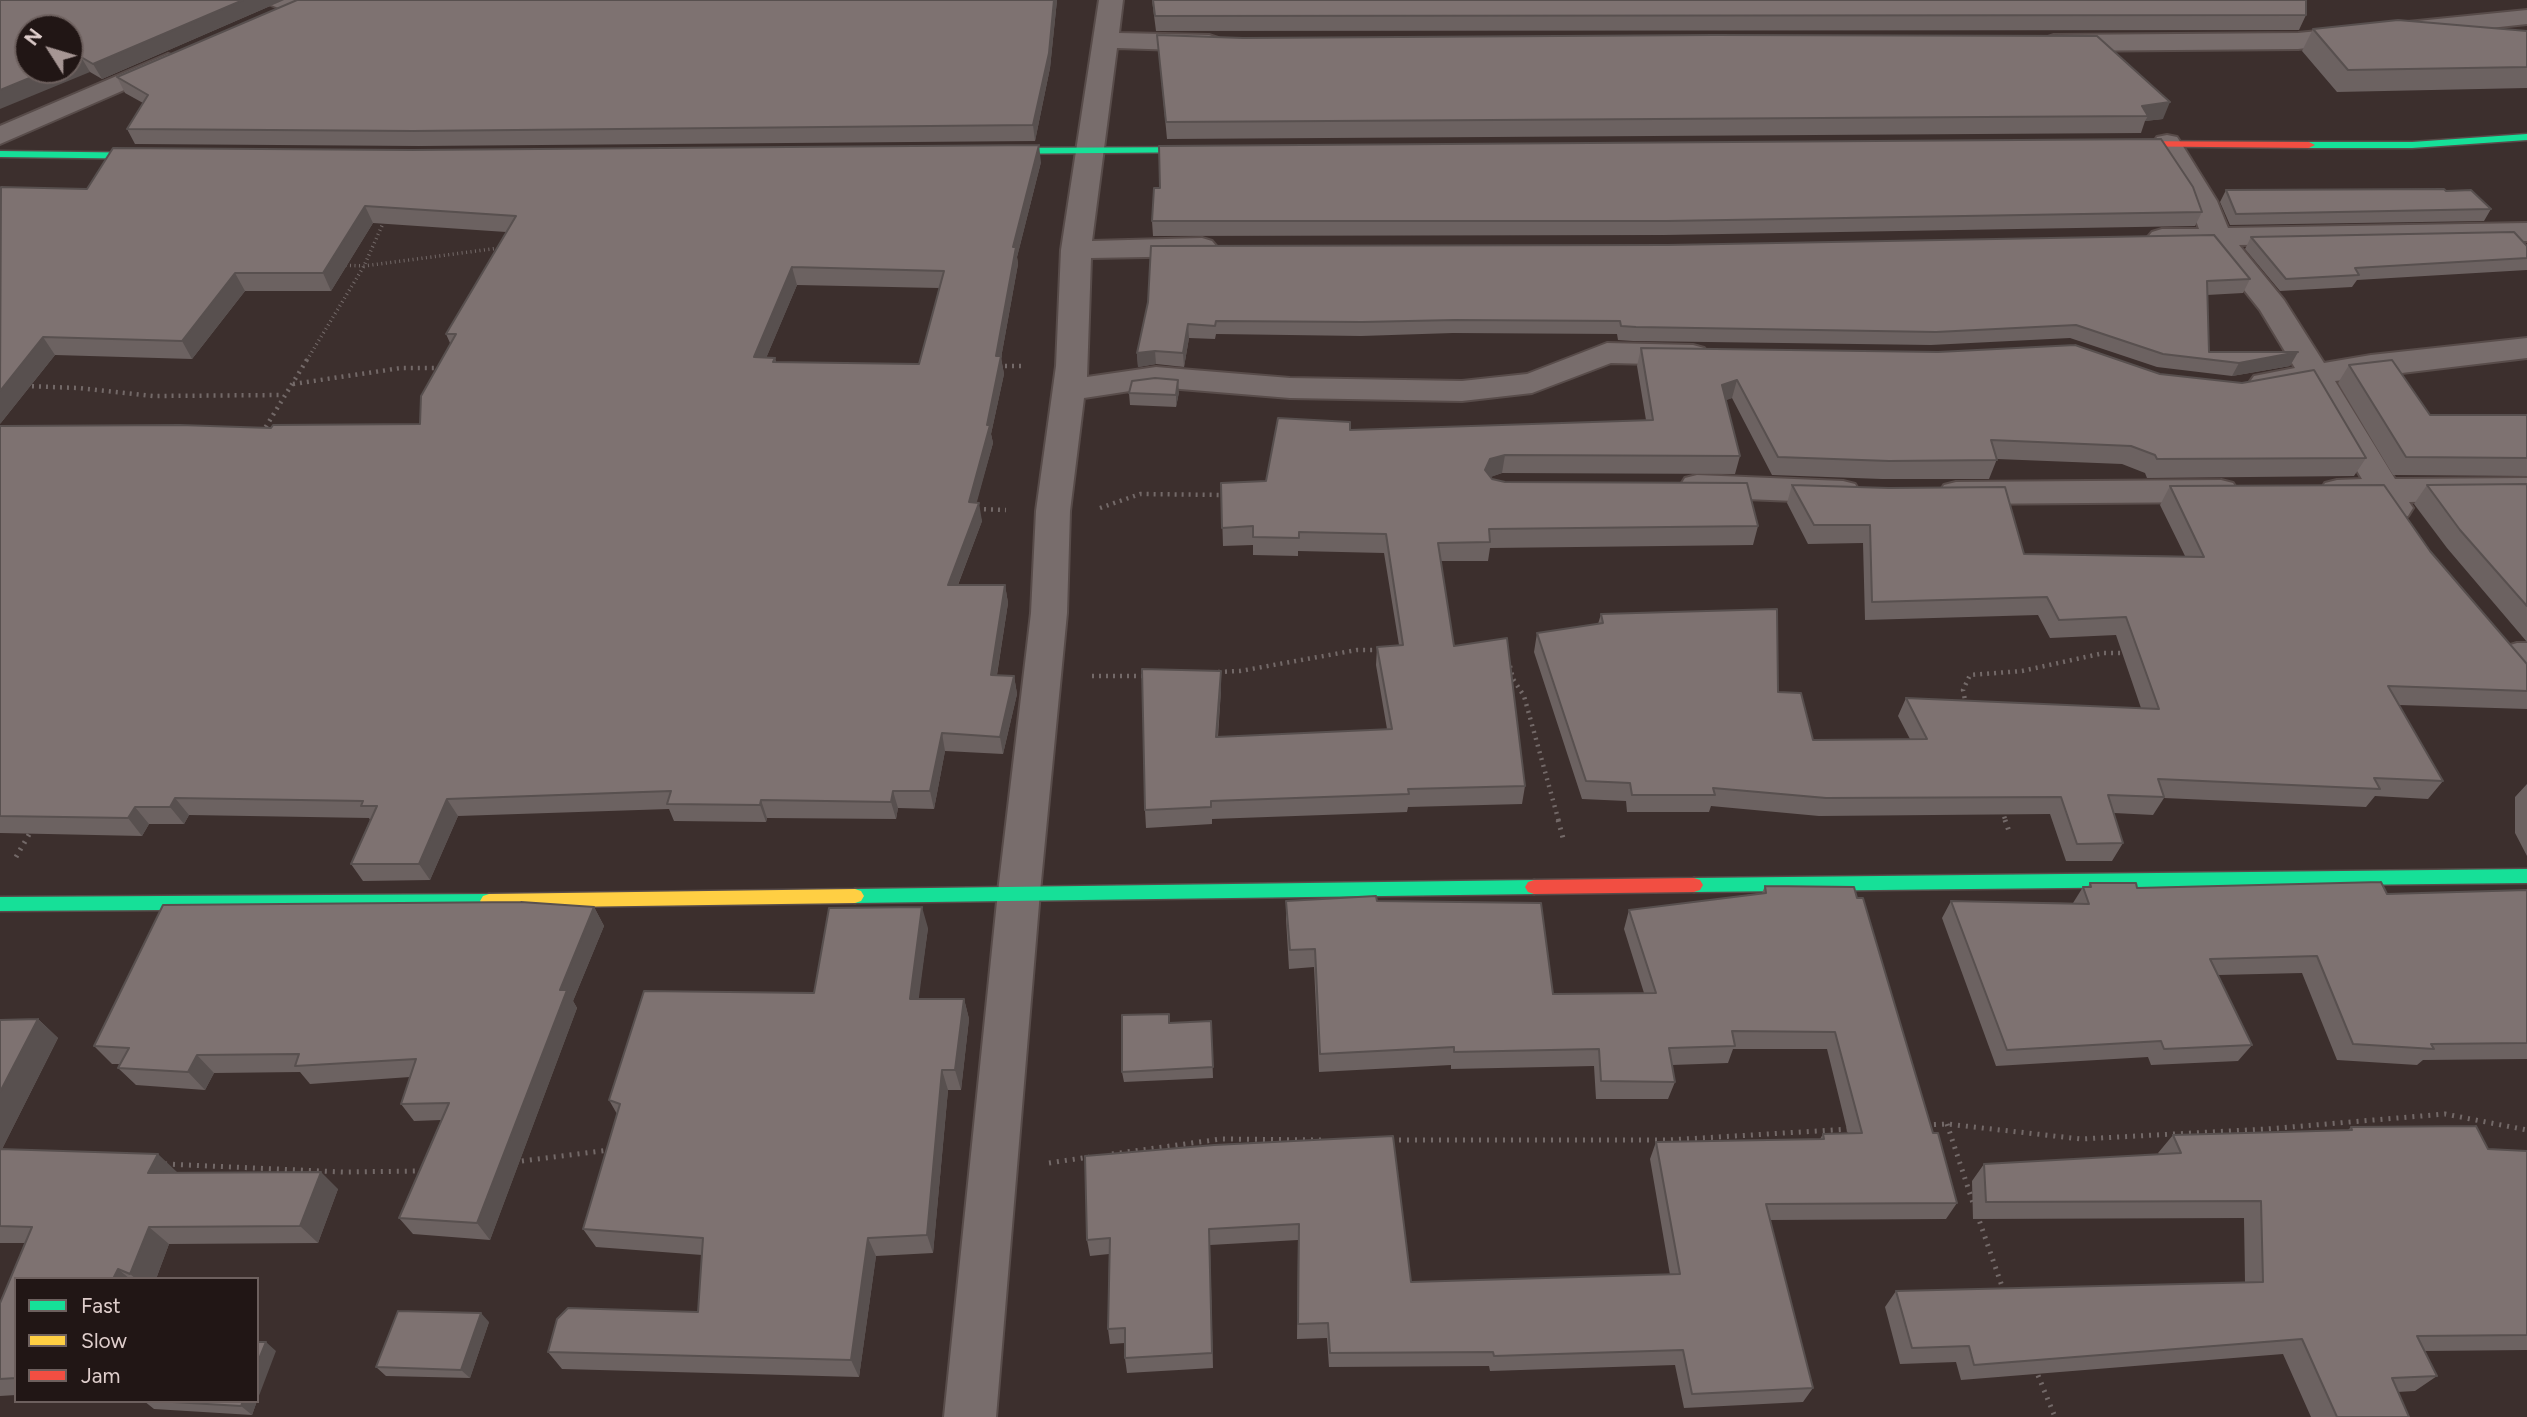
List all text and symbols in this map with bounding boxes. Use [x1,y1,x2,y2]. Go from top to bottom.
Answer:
north arrow [14,14,84,84]
text: N [20,24,47,50]
legend [14,1277,259,1403]
text: Fast [81,1293,121,1318]
text: Slow [81,1328,127,1353]
text: Jam [81,1363,120,1388]

